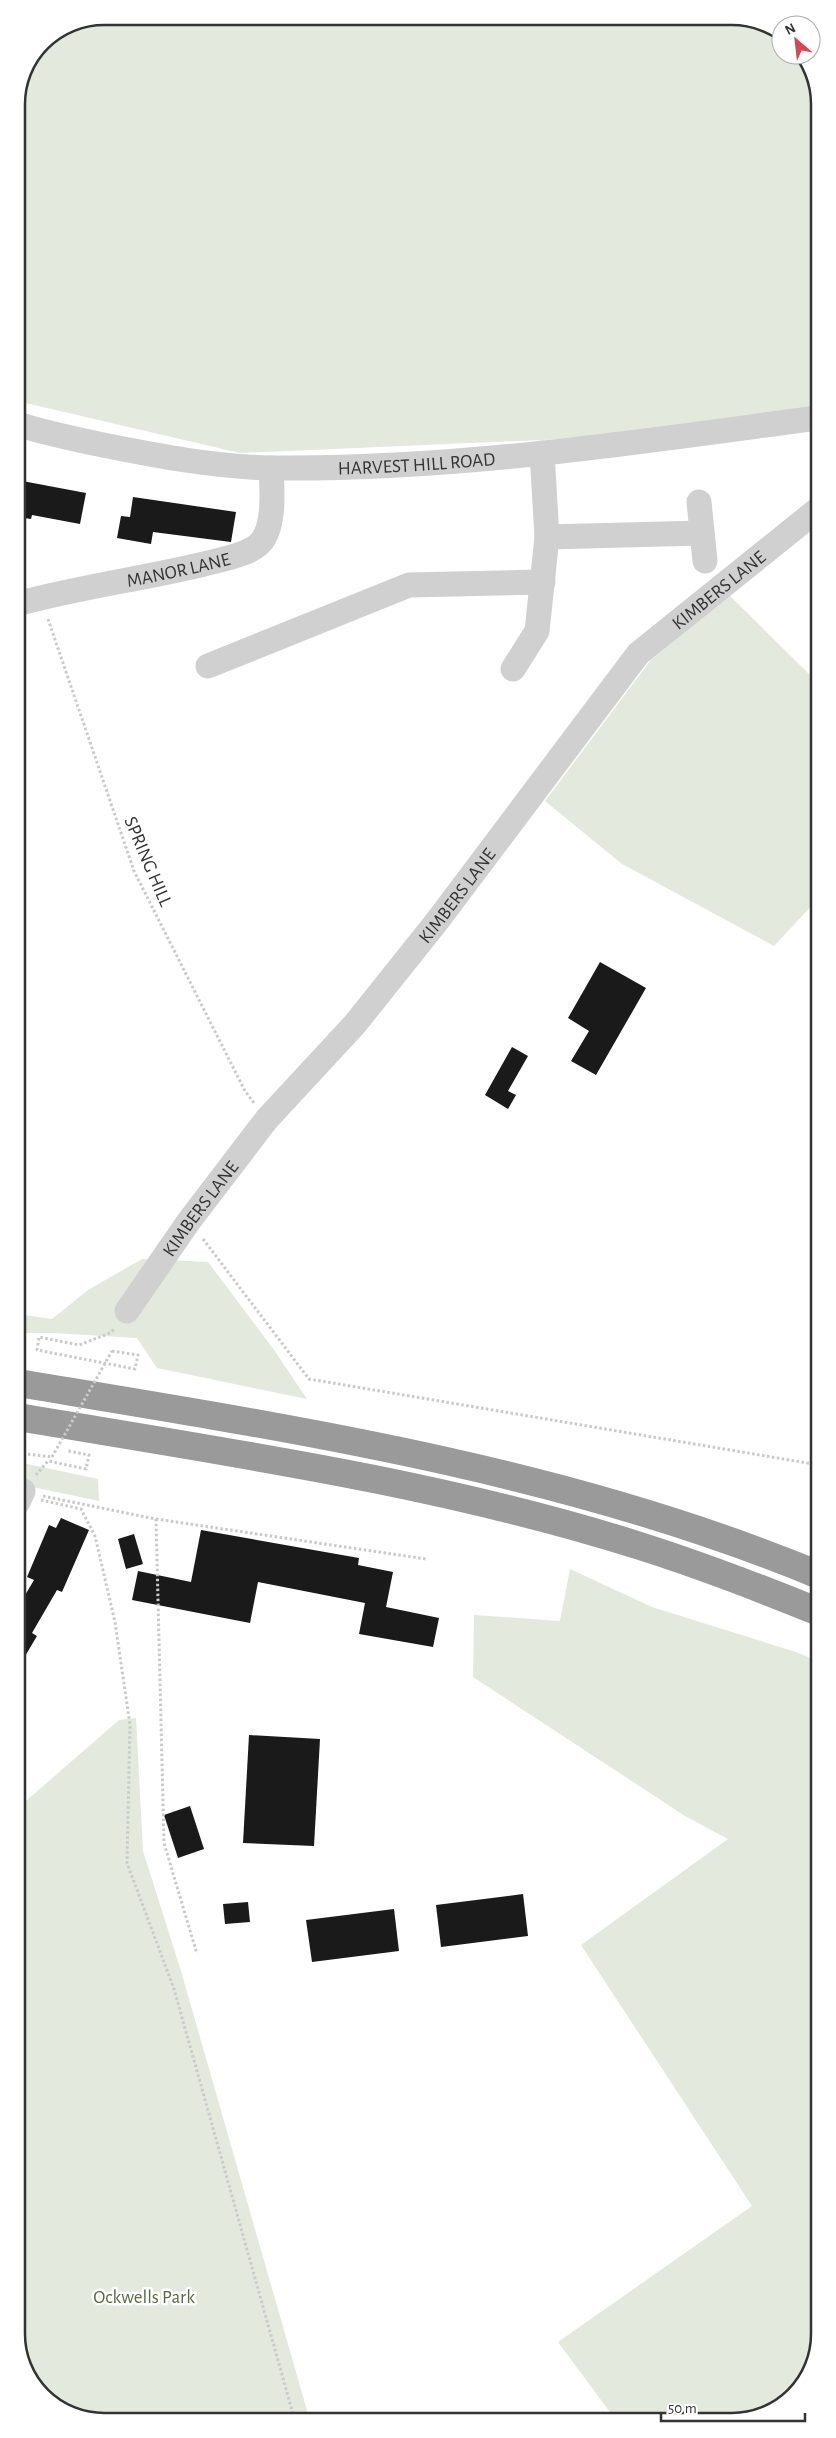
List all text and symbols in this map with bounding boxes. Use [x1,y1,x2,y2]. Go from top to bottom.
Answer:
north arrow [771,15,821,65]
text: N [783,21,798,38]
street label: HARVEST HILL ROAD [338,450,496,478]
street label: KIMBERS LANE [669,548,769,634]
street label: MANOR LANE [125,550,232,591]
street label: SPRING HILL [120,814,175,909]
street label: KIMBERS LANE [416,845,499,947]
street label: KIMBERS LANE [160,1158,242,1260]
park label: Ockwells Park [93,2288,195,2307]
scale bar [661,2390,805,2422]
text: 50 m [668,2401,697,2416]

